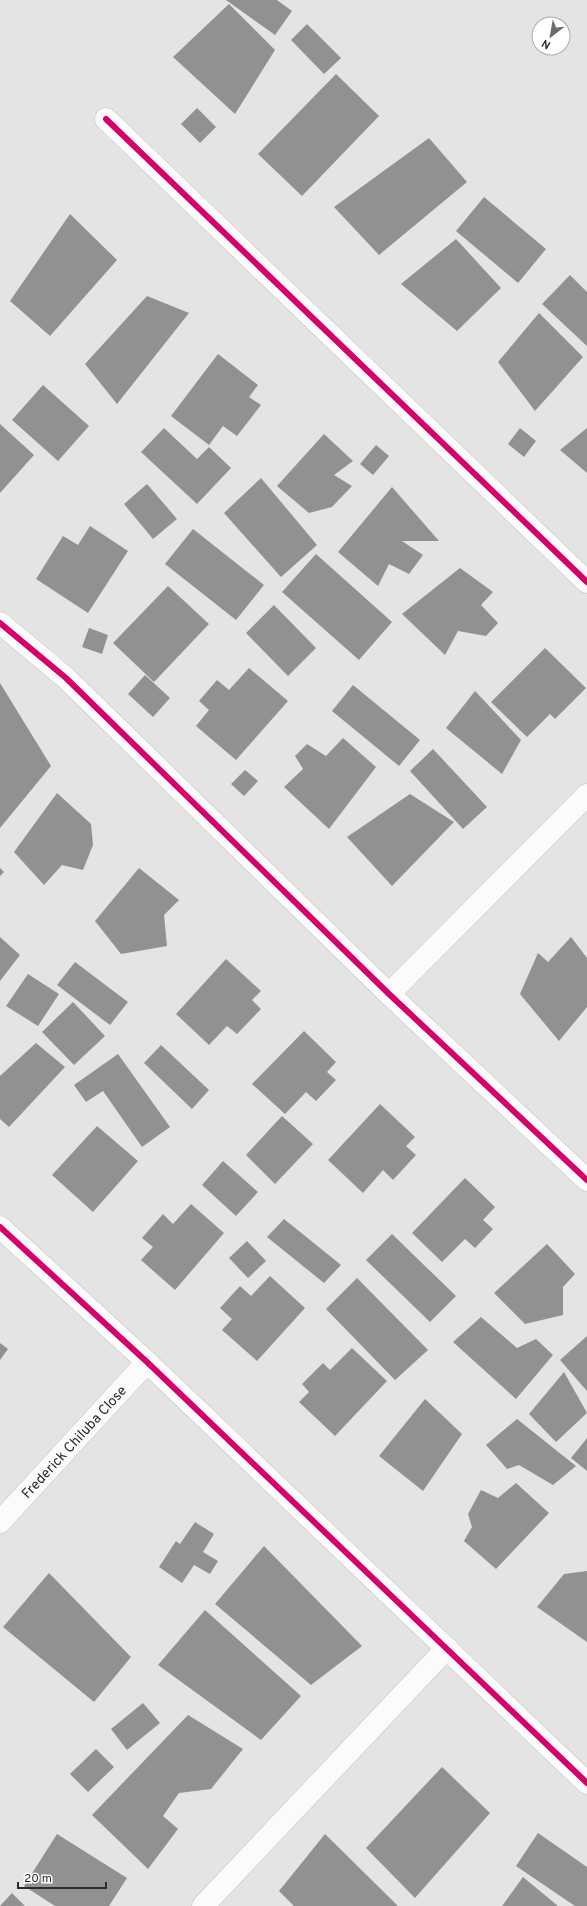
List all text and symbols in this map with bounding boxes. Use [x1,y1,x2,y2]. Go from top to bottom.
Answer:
north arrow [531,16,571,56]
text: N [539,36,553,52]
street label: Frederick Chiluba Close [19,1383,131,1503]
scale bar [18,1864,106,1890]
text: 20 m [24,1871,52,1887]

